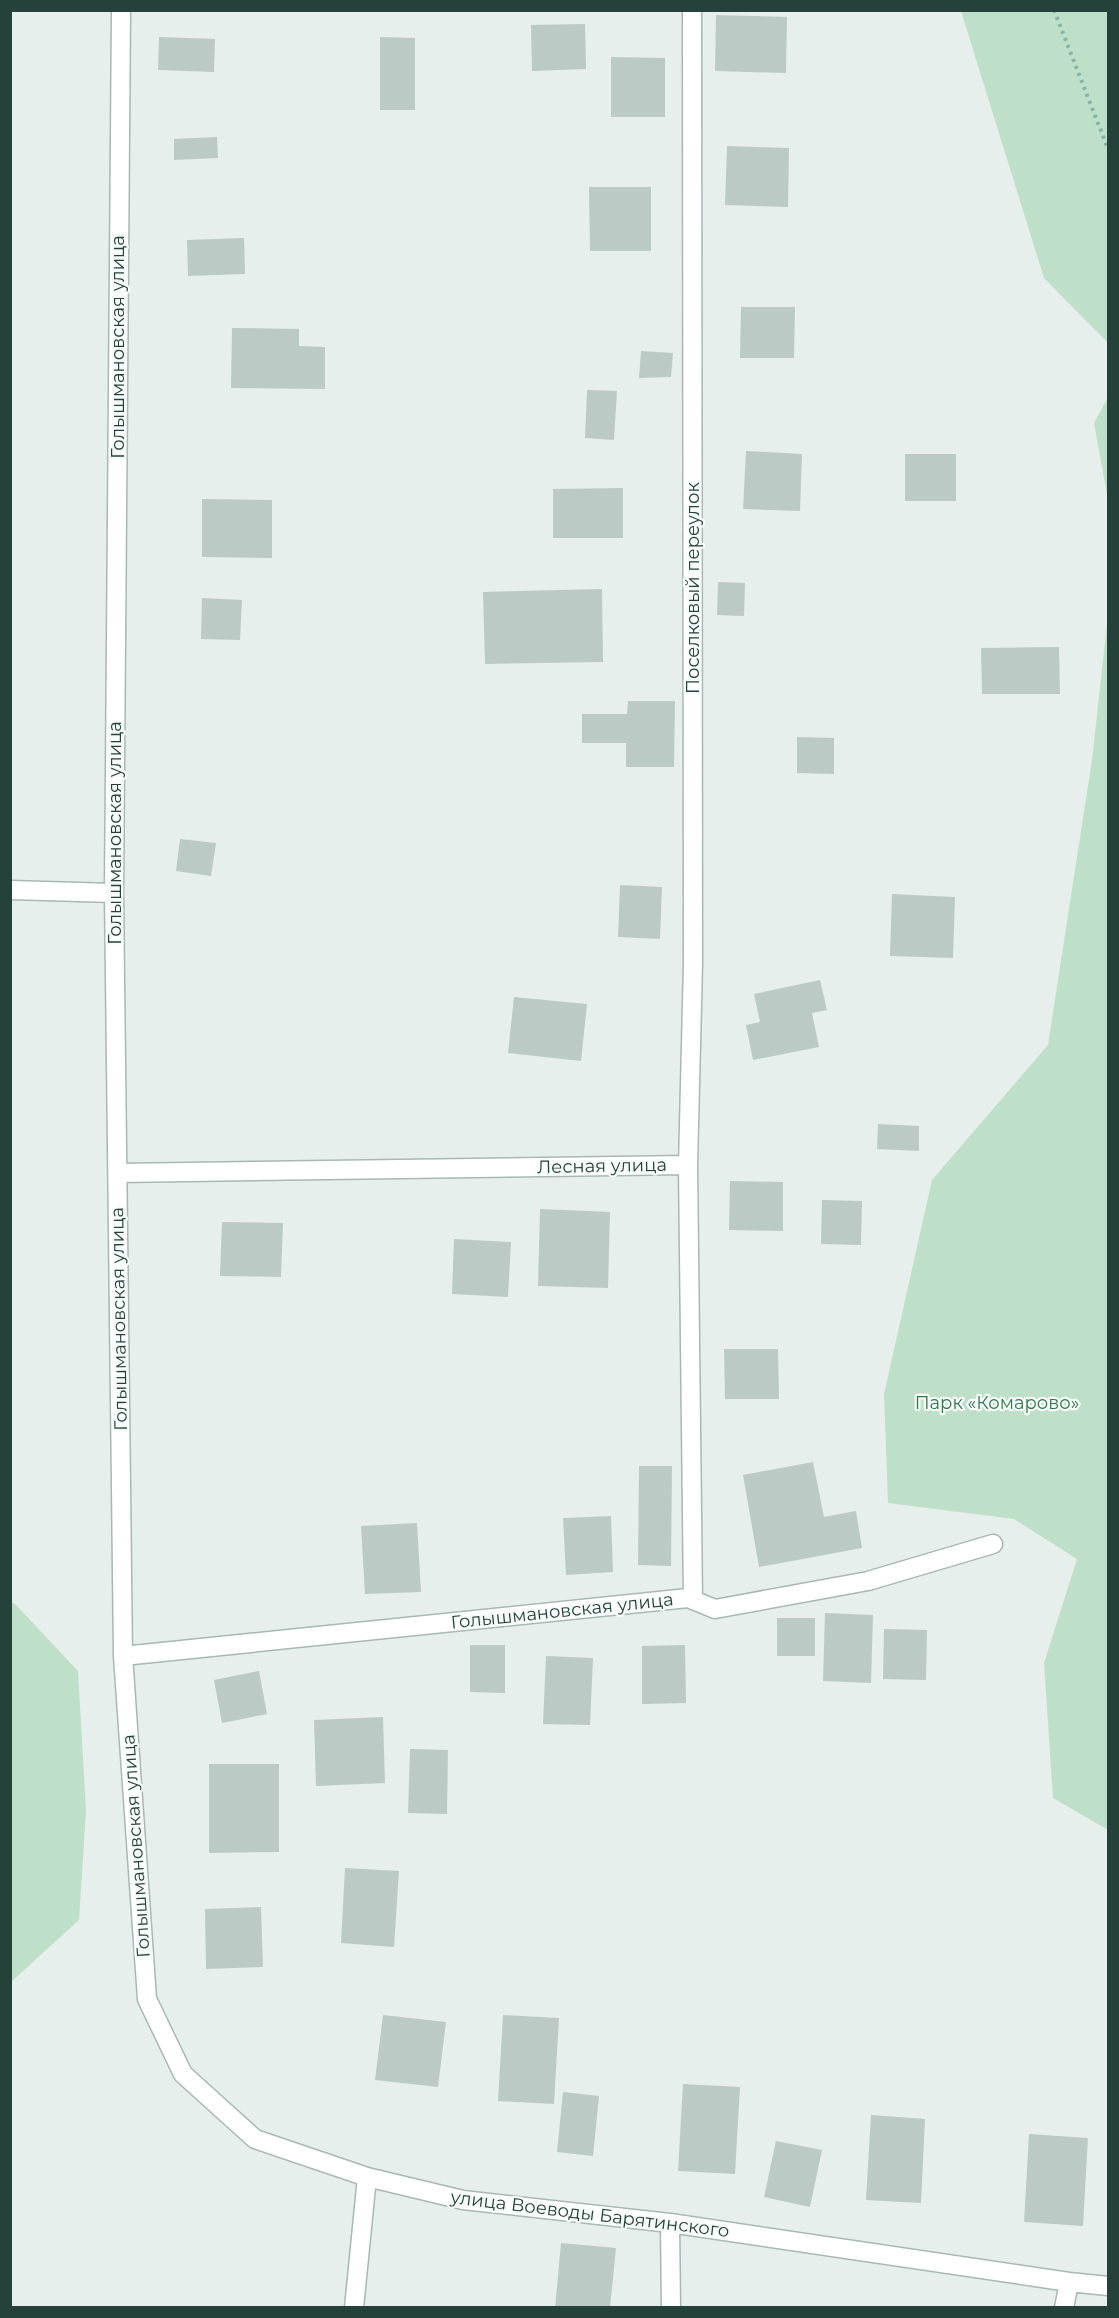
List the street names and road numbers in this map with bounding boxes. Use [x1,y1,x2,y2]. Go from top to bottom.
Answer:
street label: Голышмановская улица [107,235,129,459]
street label: Поселковый переулок [682,482,704,694]
street label: Голышмановская улица [104,721,126,945]
street label: Лесная улица [537,1154,667,1178]
street label: Голышмановская улица [106,1207,132,1431]
street label: Голышмановская улица [450,1588,674,1634]
street label: Голышмановская улица [117,1734,155,1958]
street label: улица Воеводы Барятинского [448,2186,731,2242]

